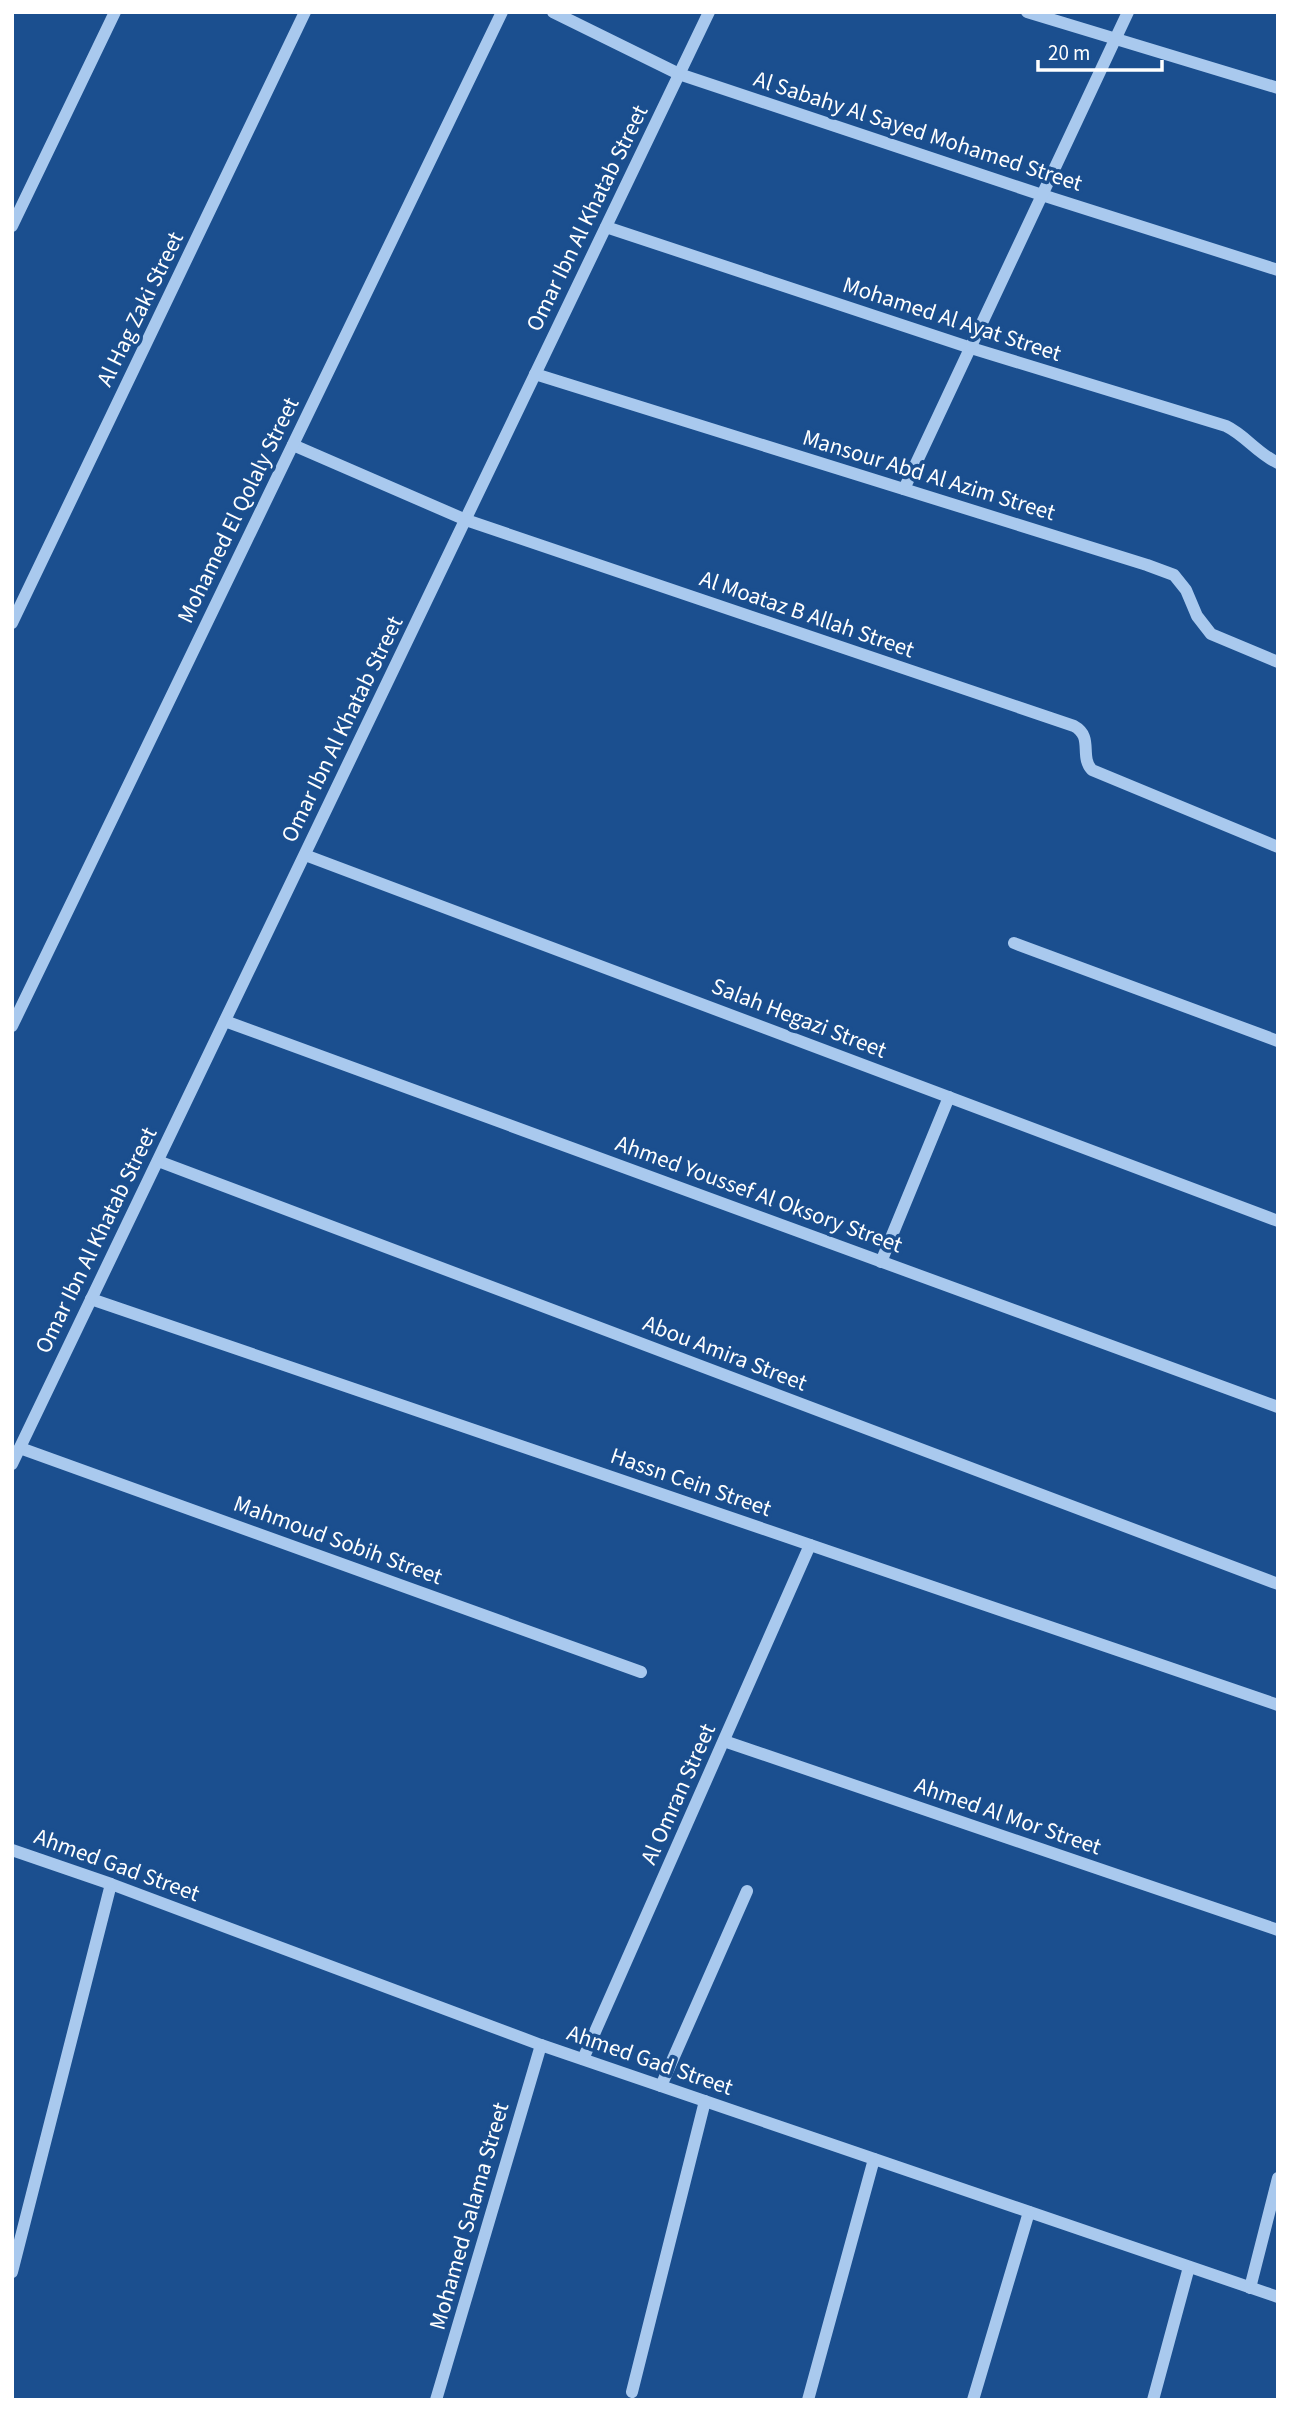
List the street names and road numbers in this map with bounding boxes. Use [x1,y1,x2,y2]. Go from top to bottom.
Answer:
street label: Al Sabahy Al Sayed Mohamed Street [749,62,1087,200]
street label: Omar Ibn Al Khatab Street [518,99,656,337]
street label: Al Hag Zaki Street [88,226,192,392]
street label: Mohamed Al Ayat Street [838,268,1066,370]
street label: Mohamed El Qolaly Street [169,391,307,629]
street label: Mansour Abd Al Azim Street [798,421,1060,529]
street label: Al Moataz B Allah Street [695,562,919,666]
street label: Omar Ibn Al Khatab Street [273,610,411,848]
street label: Salah Hegazi Street [707,969,892,1067]
street label: Omar Ibn Al Khatab Street [27,1121,165,1359]
street label: Ahmed Youssef Al Oksory Street [611,1127,907,1261]
street label: Abou Amira Street [638,1307,812,1400]
street label: Hassn Cein Street [606,1439,776,1525]
street label: Mahmoud Sobih Street [229,1487,447,1593]
street label: Al Omran Street [632,1718,724,1870]
street label: Ahmed Al Mor Street [910,1769,1106,1863]
street label: Ahmed Gad Street [30,1820,204,1910]
street label: Ahmed Gad Street [563,2016,738,2104]
street label: Mohamed Salama Street [421,2098,517,2334]

